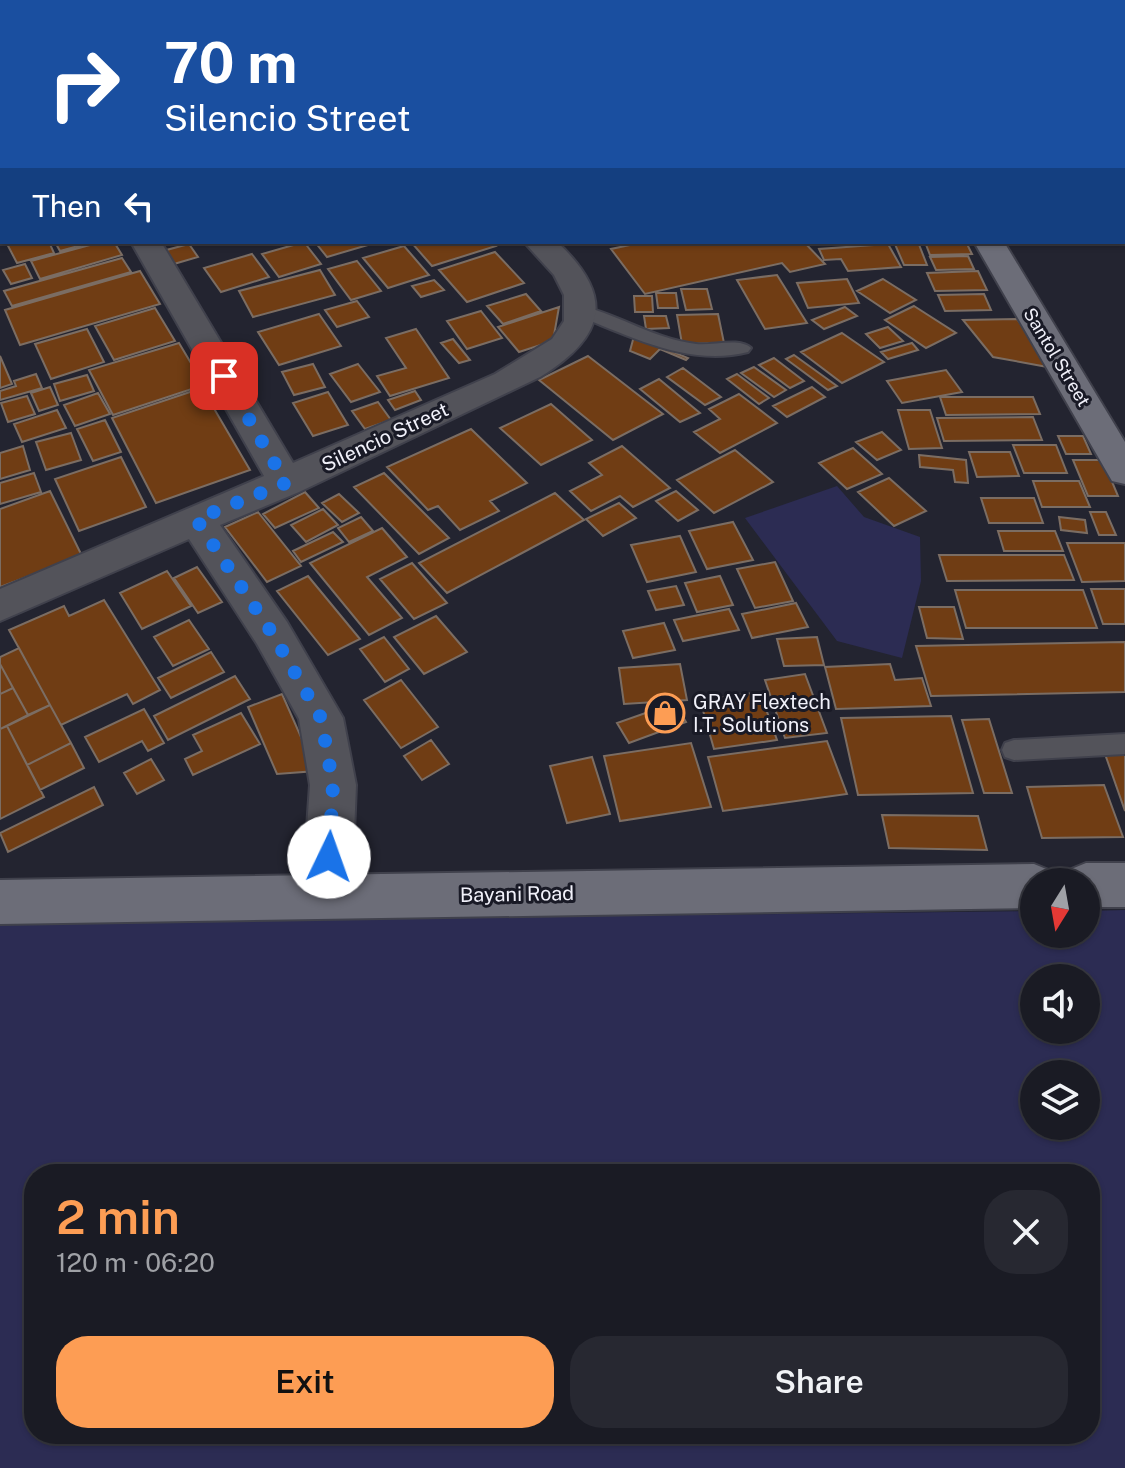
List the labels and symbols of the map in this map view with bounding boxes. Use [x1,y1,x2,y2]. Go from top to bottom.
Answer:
street label: Santol Street [1019,304,1095,410]
pin [190,342,258,410]
street label: Silencio Street [318,397,452,477]
place label: GRAY Flextech I.T. Solutions [693,690,831,737]
shop icon: GRAY Flextech I.T. Solutions [644,692,686,734]
position arrow [287,815,371,899]
north arrow [1020,868,1100,948]
street label: Bayani Road [460,881,574,907]

